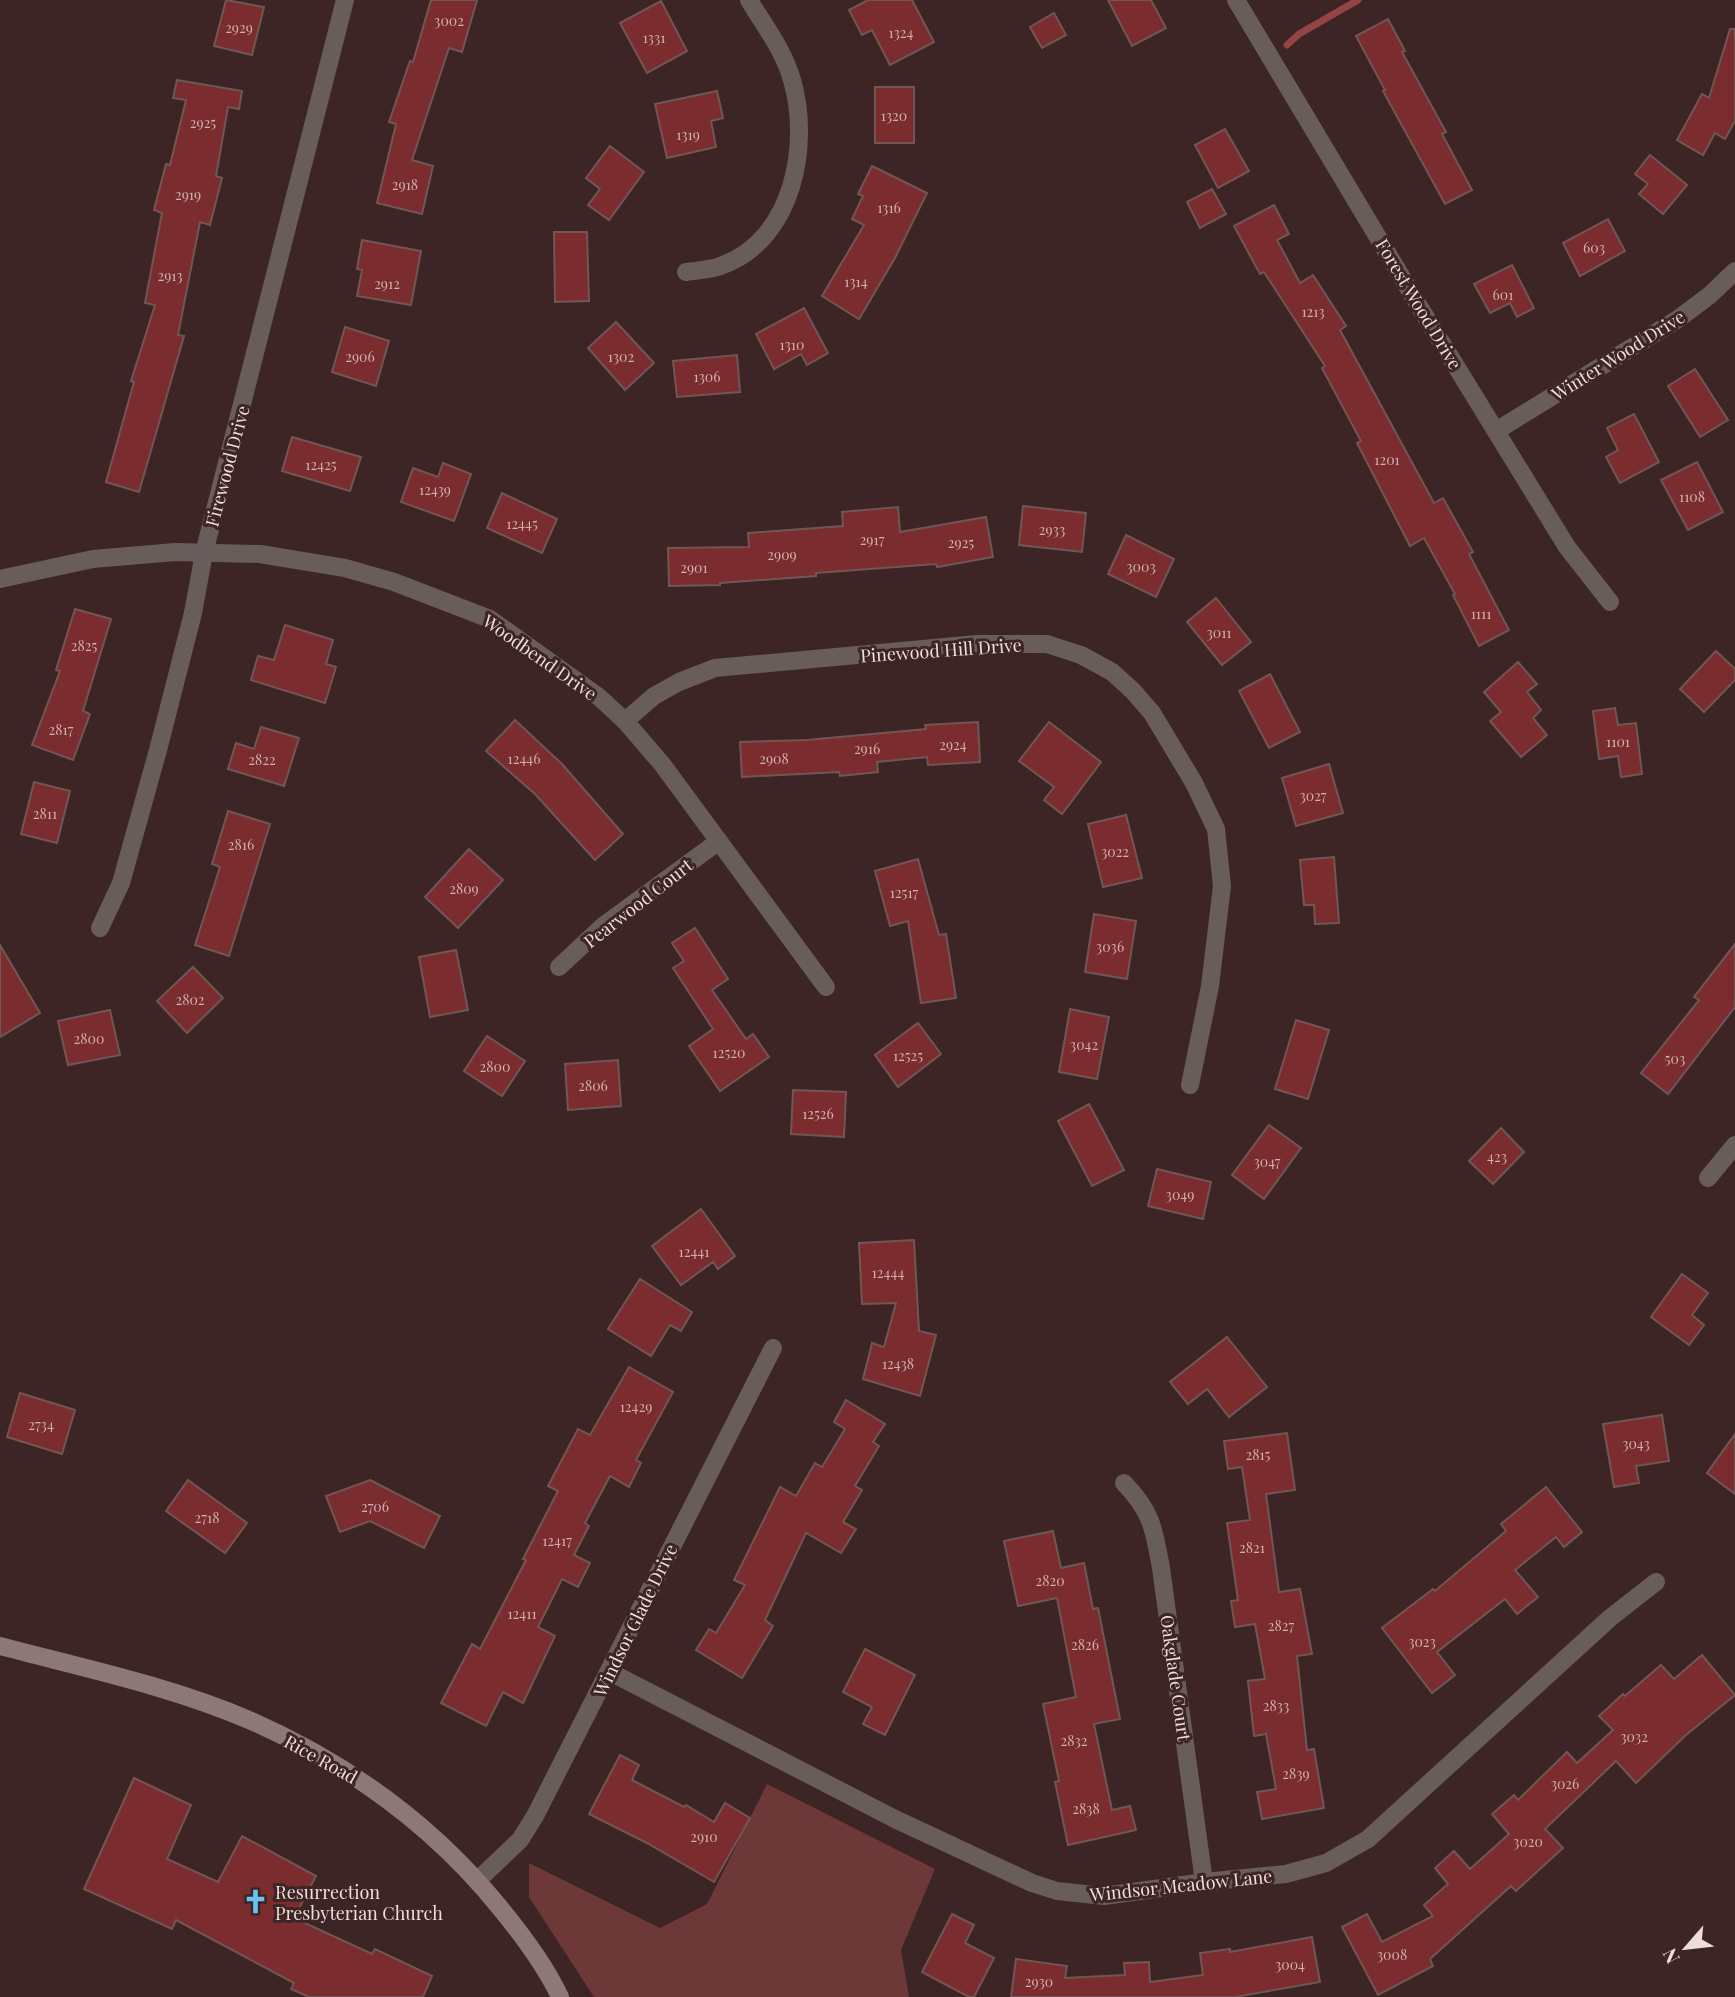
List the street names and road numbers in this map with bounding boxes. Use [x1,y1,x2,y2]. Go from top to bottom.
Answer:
street label: Forest Wood Drive [1371,234,1467,374]
street label: Winter Wood Drive [1546,304,1689,406]
street label: Firewood Drive [199,403,255,529]
street label: Woodbend Drive [477,608,602,705]
street label: Pinewood Hill Drive [860,632,1022,668]
street label: Pearwood Court [579,853,698,953]
street label: Windsor Glade Drive [587,1540,682,1701]
street label: Oakglade Court [1155,1613,1197,1743]
street label: Rice Road [280,1729,362,1789]
street label: Windsor Meadow Lane [1088,1863,1273,1907]

